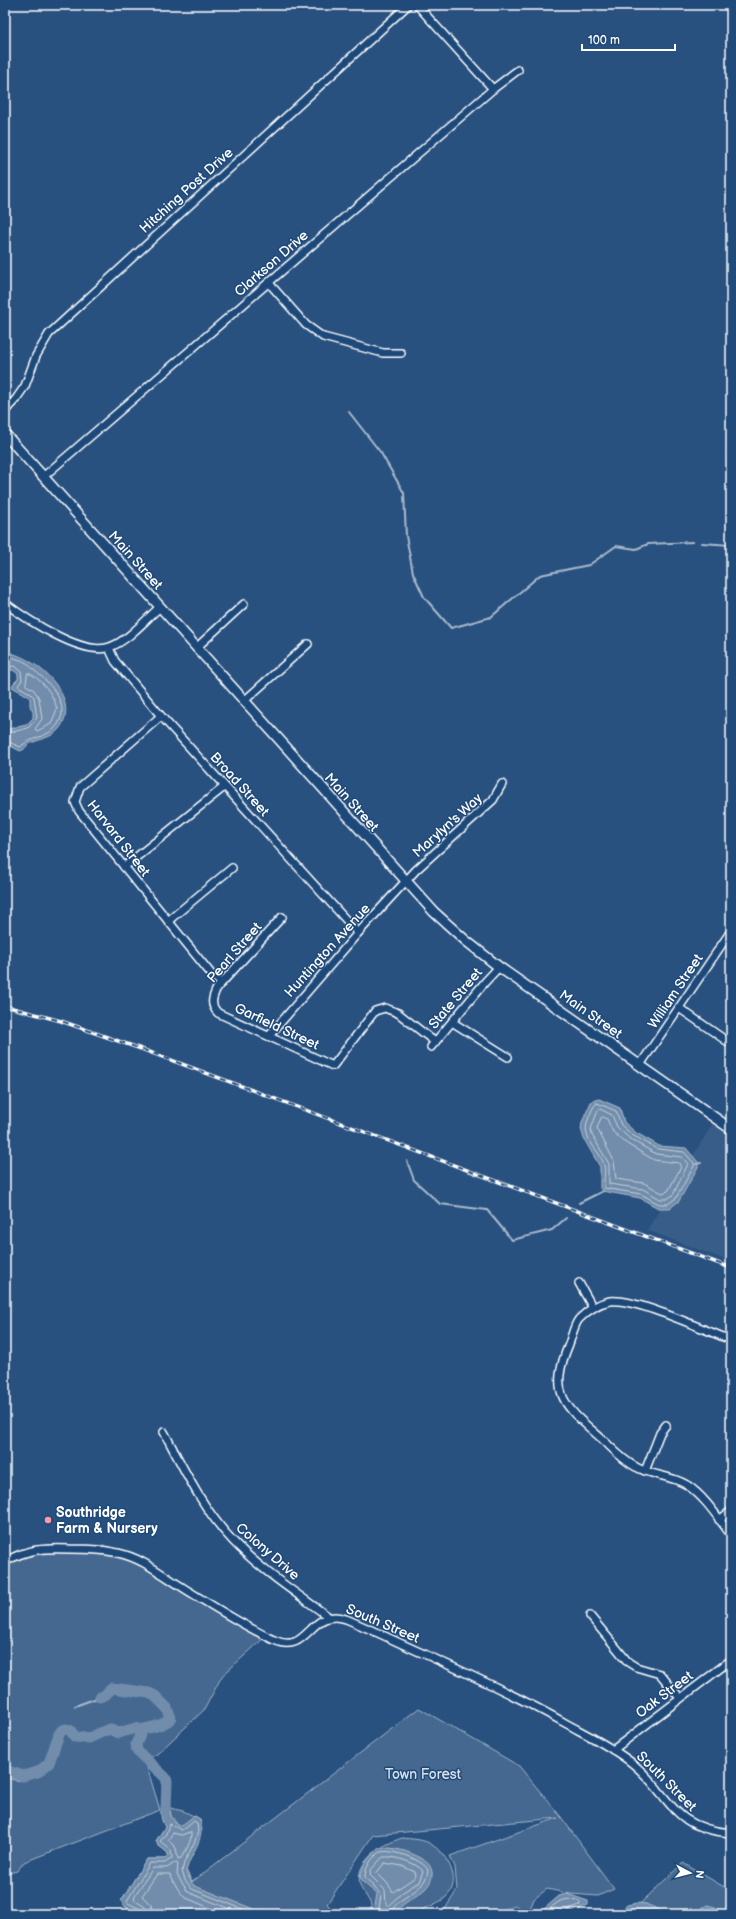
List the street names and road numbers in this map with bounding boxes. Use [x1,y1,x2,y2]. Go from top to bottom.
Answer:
street label: Hitching Post Drive [136,144,237,237]
street label: Clarkson Drive [231,227,312,300]
street label: Main Street [105,527,167,594]
street label: Broad Street [206,749,273,820]
street label: Main Street [321,769,383,836]
street label: Marylyn's Way [409,789,486,861]
street label: Harvard Street [83,797,154,881]
street label: Huntington Avenue [281,900,374,1001]
street label: Pearl Street [203,918,266,986]
street label: William Street [644,950,707,1032]
street label: State Street [425,964,486,1032]
street label: Main Street [556,986,626,1043]
street label: Garfield Street [232,999,323,1054]
street label: Colony Drive [232,1519,303,1584]
street label: South Street [344,1600,423,1647]
street label: Oak Street [632,1667,697,1721]
street label: South Street [633,1748,701,1815]

